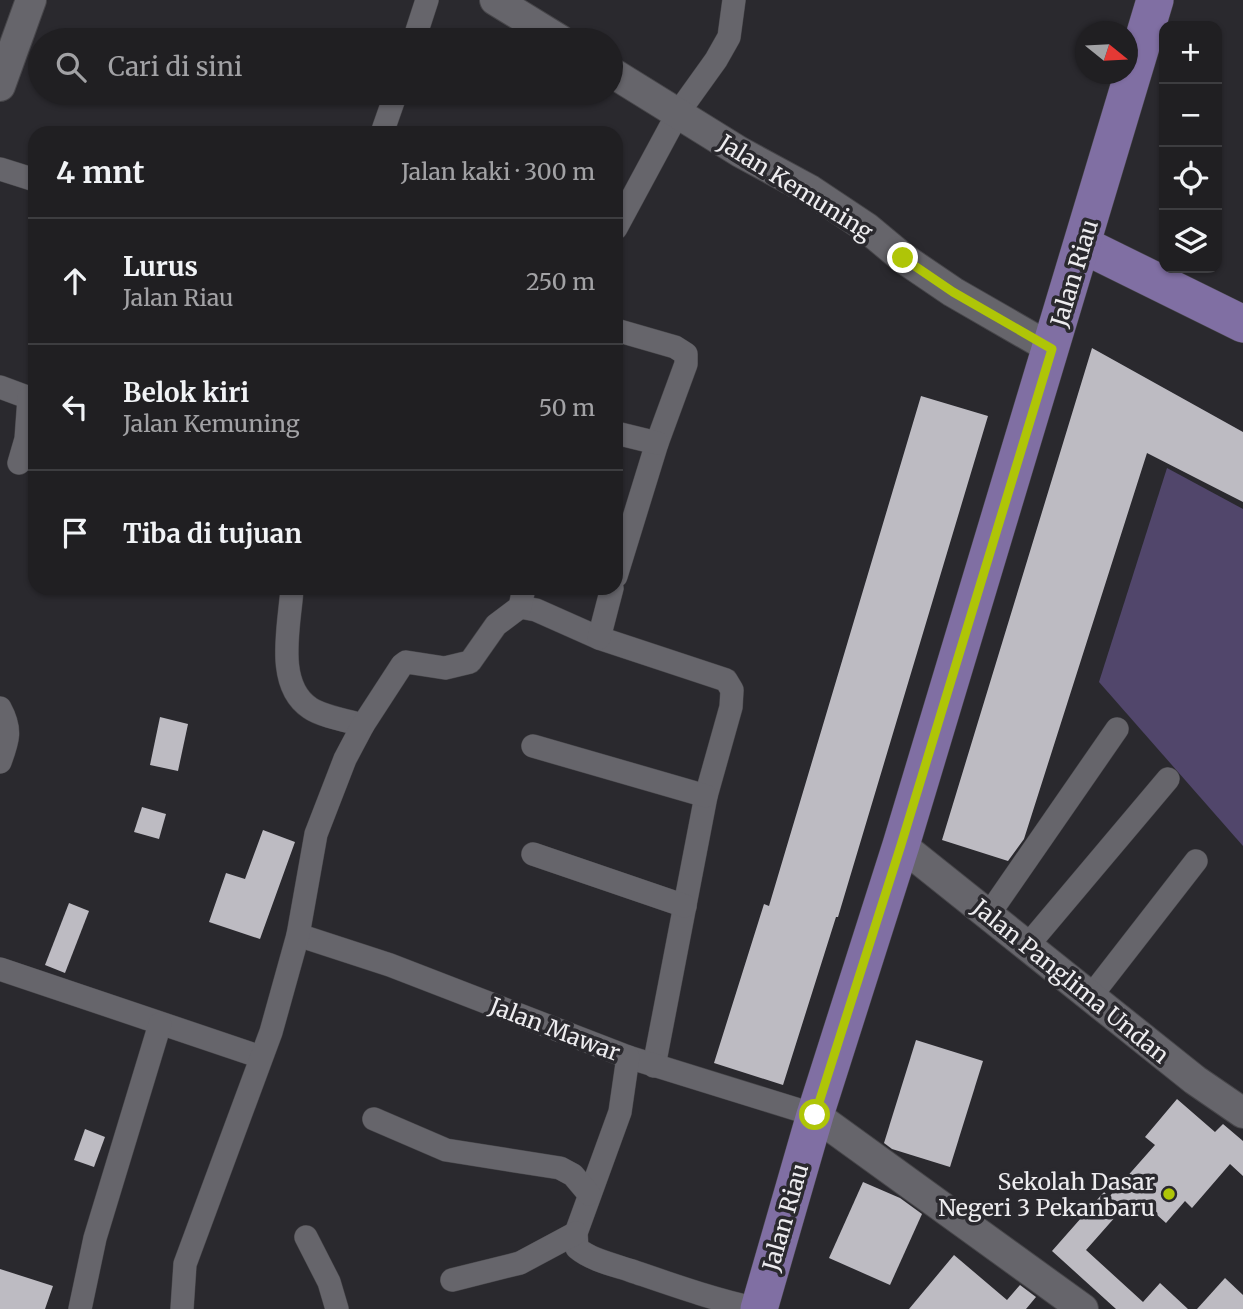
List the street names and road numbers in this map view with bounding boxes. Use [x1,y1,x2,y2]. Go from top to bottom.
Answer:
street label: Jalan Kemuning [713,127,879,246]
street label: Jalan Riau [1044,216,1104,331]
street label: Jalan Panglima Undan [966,892,1175,1069]
street label: Jalan Mawar [485,990,624,1067]
street label: Jalan Riau [756,1160,814,1275]

